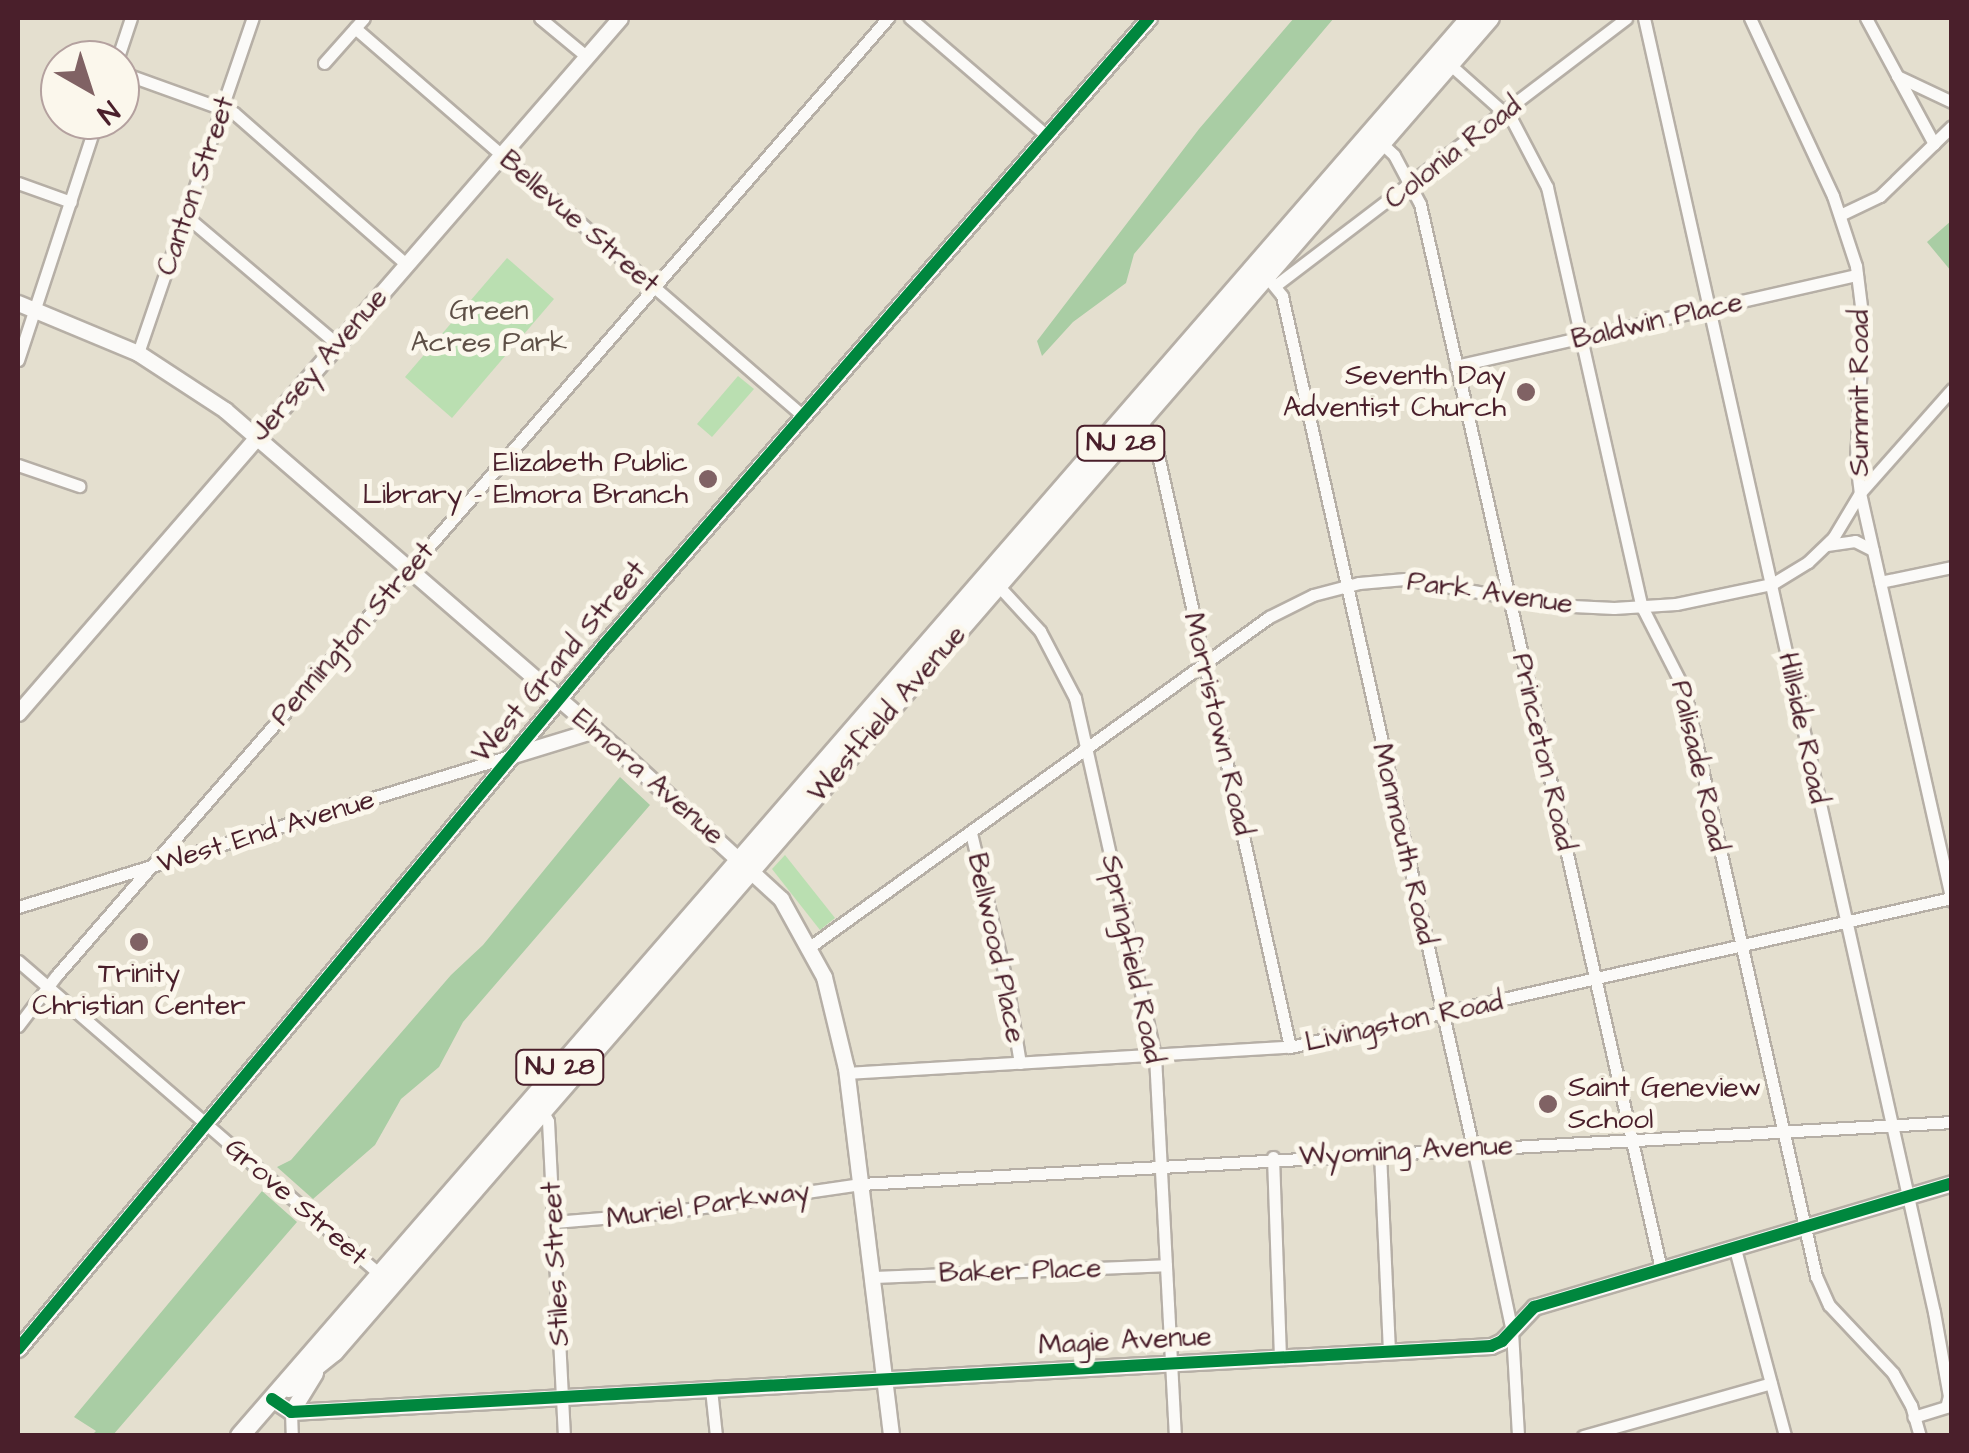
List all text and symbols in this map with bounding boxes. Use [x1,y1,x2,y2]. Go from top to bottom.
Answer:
north arrow [40,40,140,140]
street label: Colonia Road [1378,89,1528,217]
text: N [89,91,127,133]
street label: Canton Street [150,92,242,280]
street label: Bellevue Street [492,144,666,300]
street label: Jersey Avenue [243,281,395,449]
street label: Baldwin Place [1568,285,1746,357]
park label: Green Acres Park [411,294,567,360]
street label: Summit Road [1843,310,1877,476]
place label: Seventh Day Adventist Church [1283,359,1506,425]
marker: Seventh Day Adventist Church [1515,381,1537,403]
road number: NJ 28 [1076,423,1166,463]
place label: Elizabeth Public Library - Elmora Branch [362,446,688,512]
marker: Elizabeth Public Library - Elmora Branch [697,468,719,490]
street label: Pennington Street [264,535,442,733]
street label: West Grand Street [465,554,653,770]
street label: Park Avenue [1405,565,1575,621]
street label: Morristown Road [1176,609,1260,839]
street label: Westfield Avenue [801,619,973,809]
street label: Princeton Road [1504,650,1582,854]
street label: Hillside Road [1771,650,1835,806]
street label: Palisade Road [1663,677,1735,855]
street label: Elmora Avenue [565,702,731,852]
street label: Monmouth Road [1365,740,1443,948]
street label: West End Avenue [153,783,379,881]
street label: Bellwood Place [960,850,1032,1046]
street label: Springfield Road [1094,852,1170,1066]
marker: Trinity Christian Center [128,931,150,953]
place label: Trinity Christian Center [32,957,246,1023]
street label: Livingston Road [1302,985,1506,1059]
road number: NJ 28 [515,1047,605,1087]
place label: Saint Geneview School [1568,1071,1761,1137]
marker: Saint Geneview School [1537,1093,1559,1115]
street label: Wyoming Avenue [1298,1129,1514,1173]
street label: Grove Street [218,1131,374,1273]
street label: Muriel Parkway [604,1174,812,1236]
street label: Stiles Street [535,1181,577,1347]
street label: Baker Place [938,1251,1102,1291]
street label: Magie Avenue [1038,1320,1212,1362]

